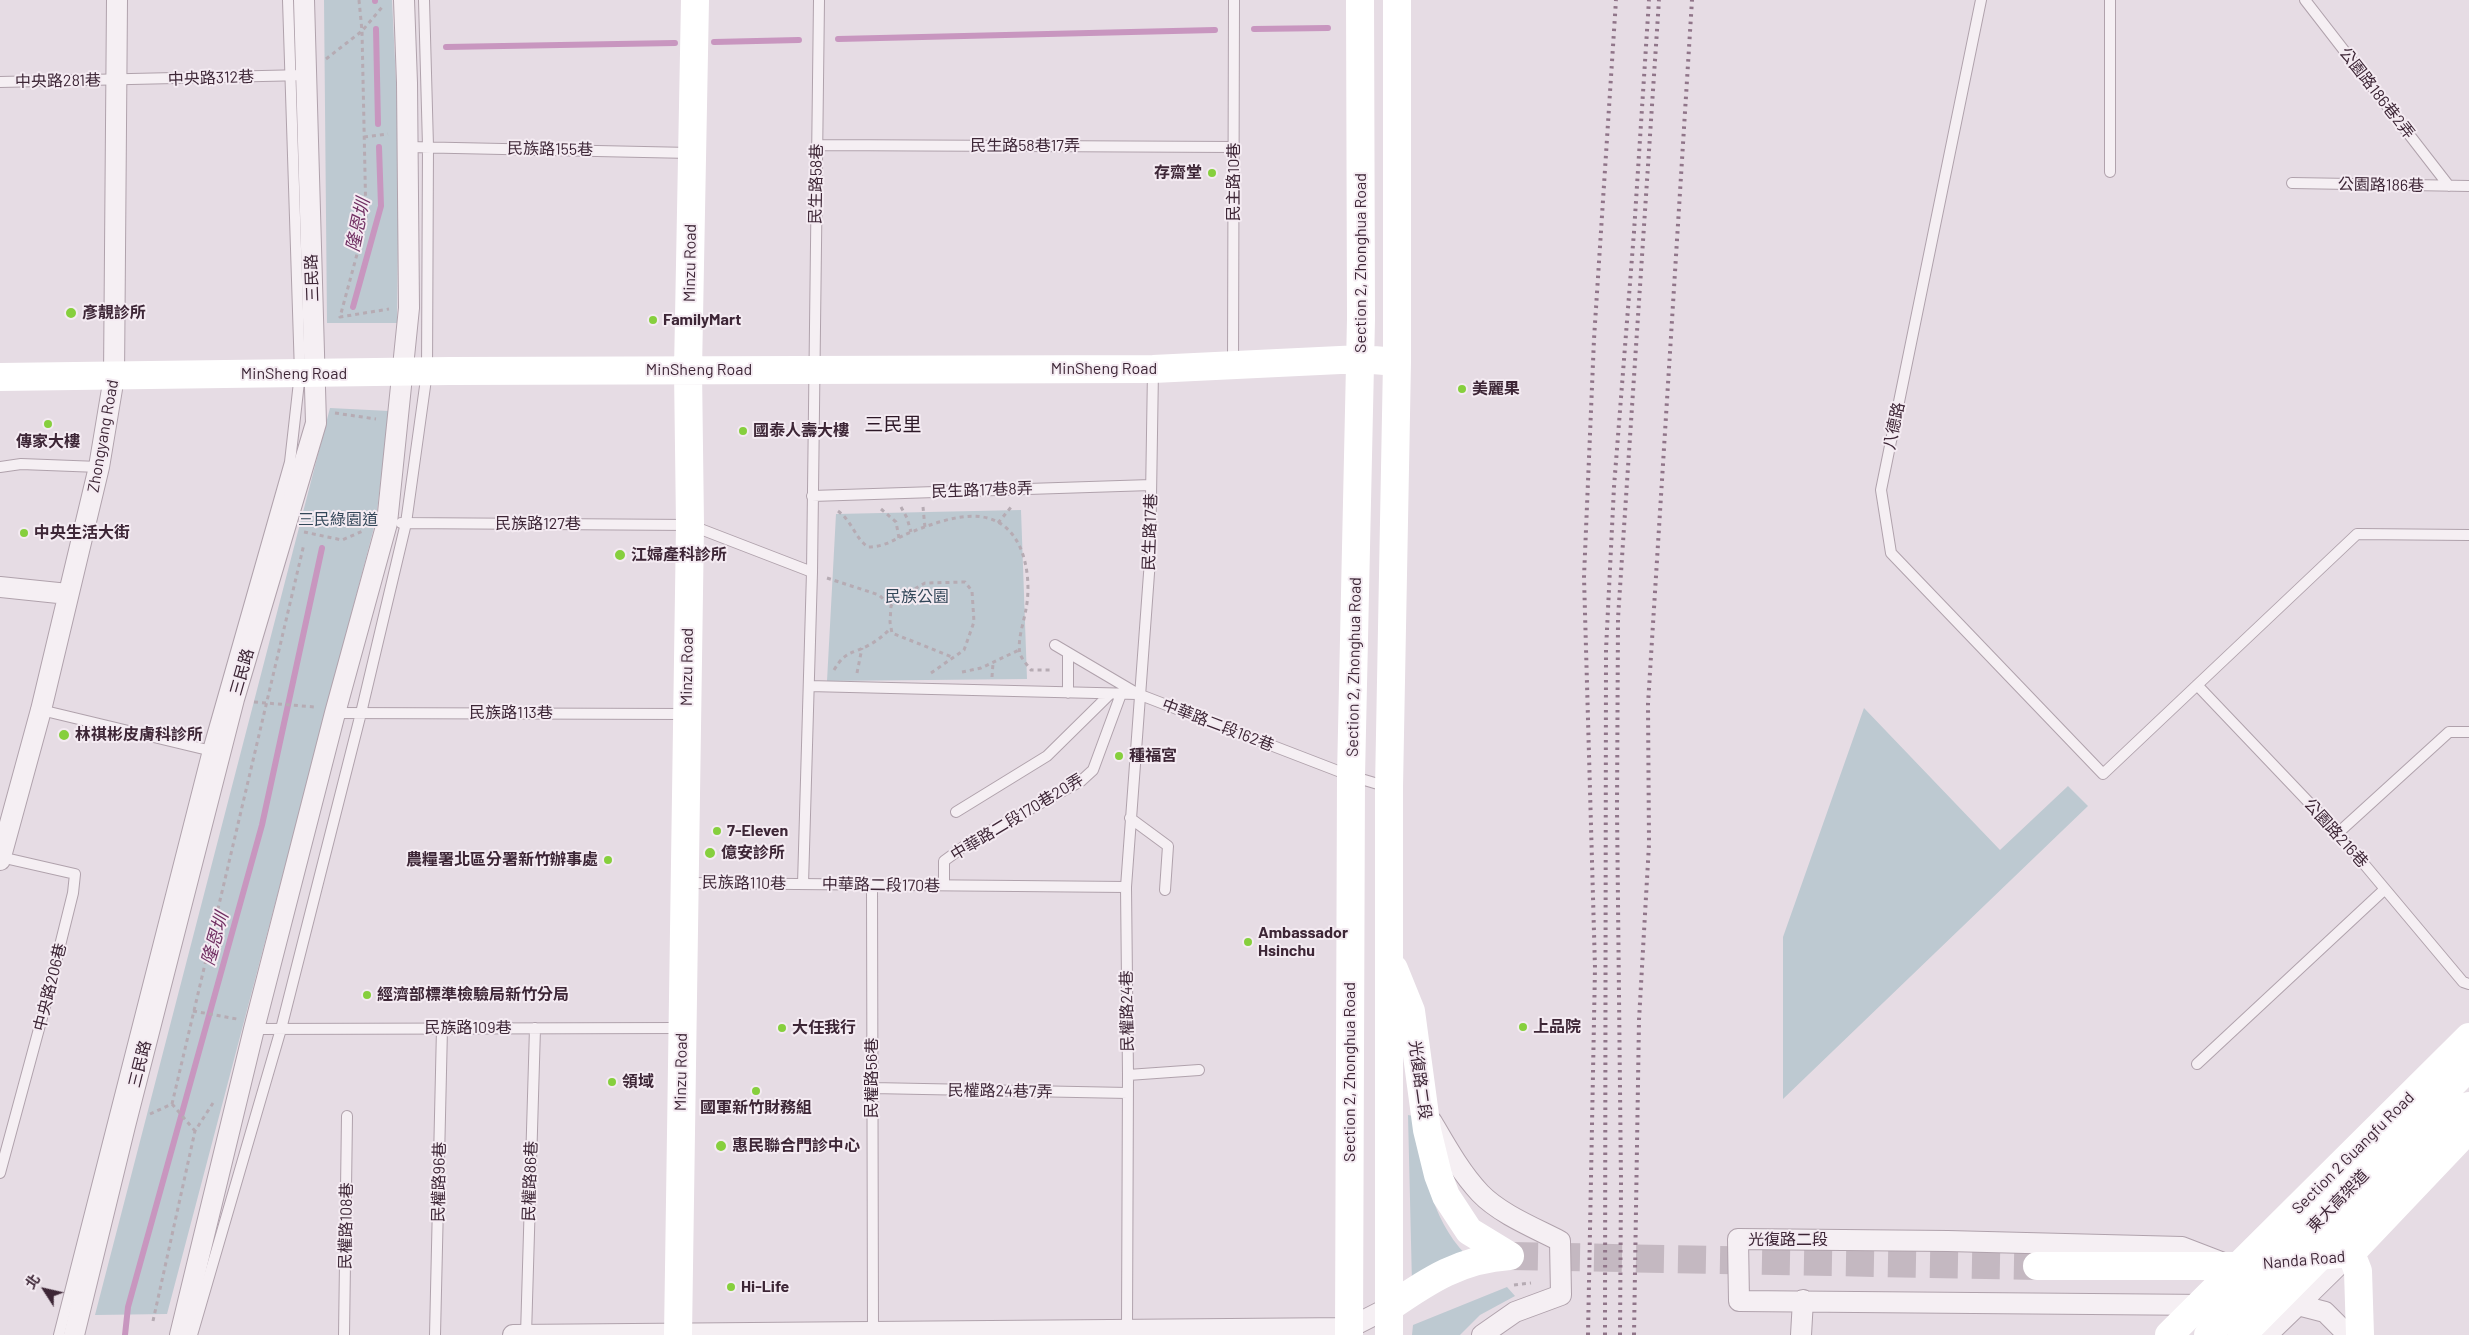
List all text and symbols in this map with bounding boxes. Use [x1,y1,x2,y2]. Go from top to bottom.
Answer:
street label: 公園路186巷2弄 [2335,43,2419,143]
street label: 中央路312巷 [168,67,254,89]
street label: 中央路281巷 [15,71,101,91]
street label: 民生路58巷17弄 [970,136,1080,156]
street label: 民族路155巷 [507,139,593,159]
street label: 民主路10巷 [1224,143,1244,221]
street label: 民生路58巷 [806,144,826,224]
place label: 存齋堂 [1154,163,1202,183]
marker: 存齋堂 [1206,167,1218,179]
street label: Section 2, Zhonghua Road [1351,173,1371,353]
street label: 公園路186巷 [2338,175,2424,195]
water label: 隆恩圳 [342,196,374,254]
street label: Minzu Road [680,224,700,302]
street label: 三民路 [302,254,322,302]
place label: 彥靚診所 [82,303,146,323]
marker: 彥靚診所 [64,306,78,320]
place label: FamilyMart [663,310,741,330]
marker: FamilyMart [647,314,659,326]
street label: MinSheng Road [1051,359,1157,379]
street label: MinSheng Road [646,360,752,380]
street label: MinSheng Road [241,364,347,384]
street label: Zhongyang Road [84,378,122,494]
place label: 美麗果 [1472,379,1520,399]
marker: 美麗果 [1456,383,1468,395]
street label: 八德路 [1880,401,1908,451]
district label: 三民里 [865,414,921,436]
marker: 傳家大樓 [42,418,54,430]
place label: 國泰人壽大樓 [753,421,849,441]
marker: 國泰人壽大樓 [737,425,749,437]
place label: 傳家大樓 [16,432,80,452]
street label: 民生路17巷8弄 [931,479,1033,501]
street label: 民生路17巷 [1139,493,1161,571]
park label: 三民綠園道 [298,510,378,530]
street label: 民族路127巷 [495,514,581,534]
place label: 中央生活大街 [34,523,130,543]
marker: 中央生活大街 [18,527,30,539]
place label: 江婦產科診所 [631,545,727,565]
marker: 江婦產科診所 [613,548,627,562]
street label: Section 2, Zhonghua Road [1343,577,1365,757]
park label: 民族公園 [885,587,949,607]
street label: Minzu Road [677,628,697,706]
street label: 三民路 [226,646,258,698]
street label: 中華路二段162巷 [1159,695,1277,755]
street label: 民族路113巷 [469,703,553,723]
place label: 林祺彬皮膚科診所 [75,725,203,745]
marker: 林祺彬皮膚科診所 [57,728,71,742]
place label: 種福宮 [1129,746,1177,766]
marker: 種福宮 [1113,750,1125,762]
street label: 中華路二段170巷20弄 [947,770,1087,864]
street label: 公園路216巷 [2300,795,2372,871]
place label: 7-Eleven [727,821,788,841]
marker: 7-Eleven [711,825,723,837]
place label: 億安診所 [721,843,785,863]
marker: 億安診所 [703,846,717,860]
place label: 農糧署北區分署新竹辦事處 [406,850,598,870]
marker: 農糧署北區分署新竹辦事處 [602,854,614,866]
street label: 民族路110巷 [702,873,786,893]
street label: 中華路二段170巷 [822,874,940,896]
water label: 隆恩圳 [197,910,233,968]
place label: Ambassador Hsinchu [1258,923,1348,961]
marker: Ambassador Hsinchu [1242,936,1254,948]
street label: 中央路206巷 [30,941,70,1033]
street label: 民權路24巷 [1117,970,1137,1052]
street label: Section 2, Zhonghua Road [1340,982,1360,1162]
place label: 經濟部標準檢驗局新竹分局 [377,985,569,1005]
marker: 經濟部標準檢驗局新竹分局 [361,989,373,1001]
place label: 上品院 [1533,1017,1581,1037]
street label: 民族路109巷 [425,1018,511,1038]
place label: 大任我行 [792,1018,856,1038]
marker: 上品院 [1517,1021,1529,1033]
marker: 大任我行 [776,1022,788,1034]
street label: Minzu Road [671,1033,691,1111]
street label: 三民路 [125,1038,155,1090]
street label: 民權路56巷 [862,1038,882,1118]
street label: 光復路二段 [1405,1039,1435,1121]
place label: 領域 [622,1072,654,1092]
marker: 領域 [606,1076,618,1088]
street label: 民權路24巷7弄 [947,1080,1053,1102]
marker: 國軍新竹財務組 [750,1085,762,1097]
street label: Section 2 Guangfu Road [2288,1088,2418,1218]
place label: 國軍新竹財務組 [700,1098,812,1118]
place label: 惠民聯合門診中心 [732,1136,860,1156]
marker: 惠民聯合門診中心 [714,1139,728,1153]
street label: 民權路86巷 [519,1140,541,1222]
street label: 民權路96巷 [429,1142,449,1222]
street label: 東大高架道 [2303,1166,2373,1236]
street label: 民權路108巷 [336,1182,356,1270]
street label: 光復路二段 [1748,1230,1828,1250]
street label: Nanda Road [2262,1247,2346,1273]
north arrow [20,1265,70,1315]
text: 北 [21,1271,43,1292]
place label: Hi-Life [741,1277,789,1297]
marker: Hi-Life [725,1281,737,1293]

